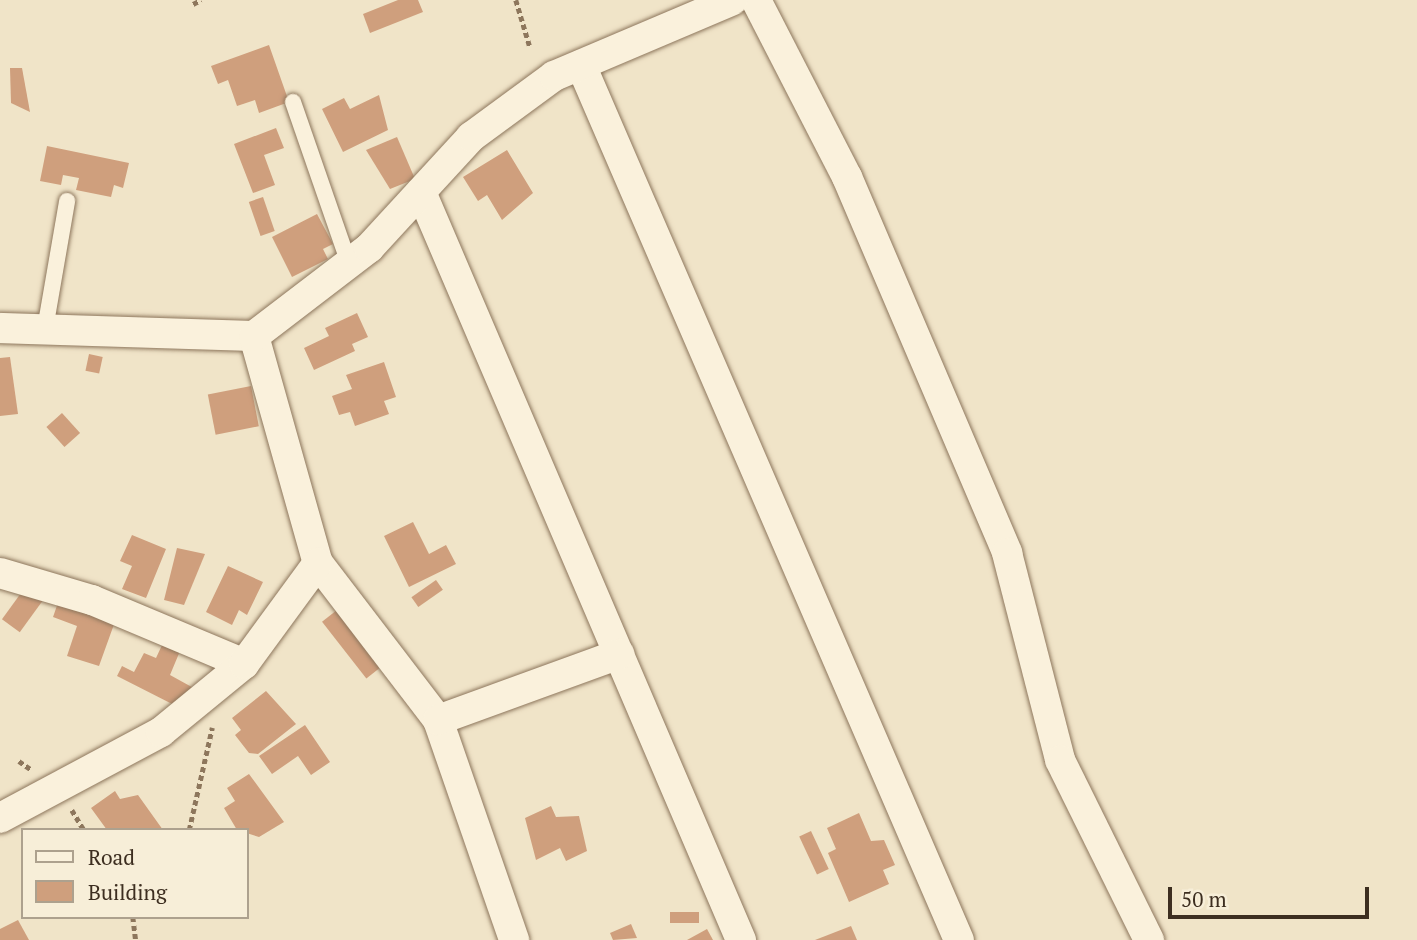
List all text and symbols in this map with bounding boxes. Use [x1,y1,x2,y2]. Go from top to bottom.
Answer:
legend [21,828,248,919]
text: Road [88,843,135,871]
scale bar [1172,874,1373,918]
text: Building [88,878,167,906]
text: 50 m [1181,885,1227,913]

